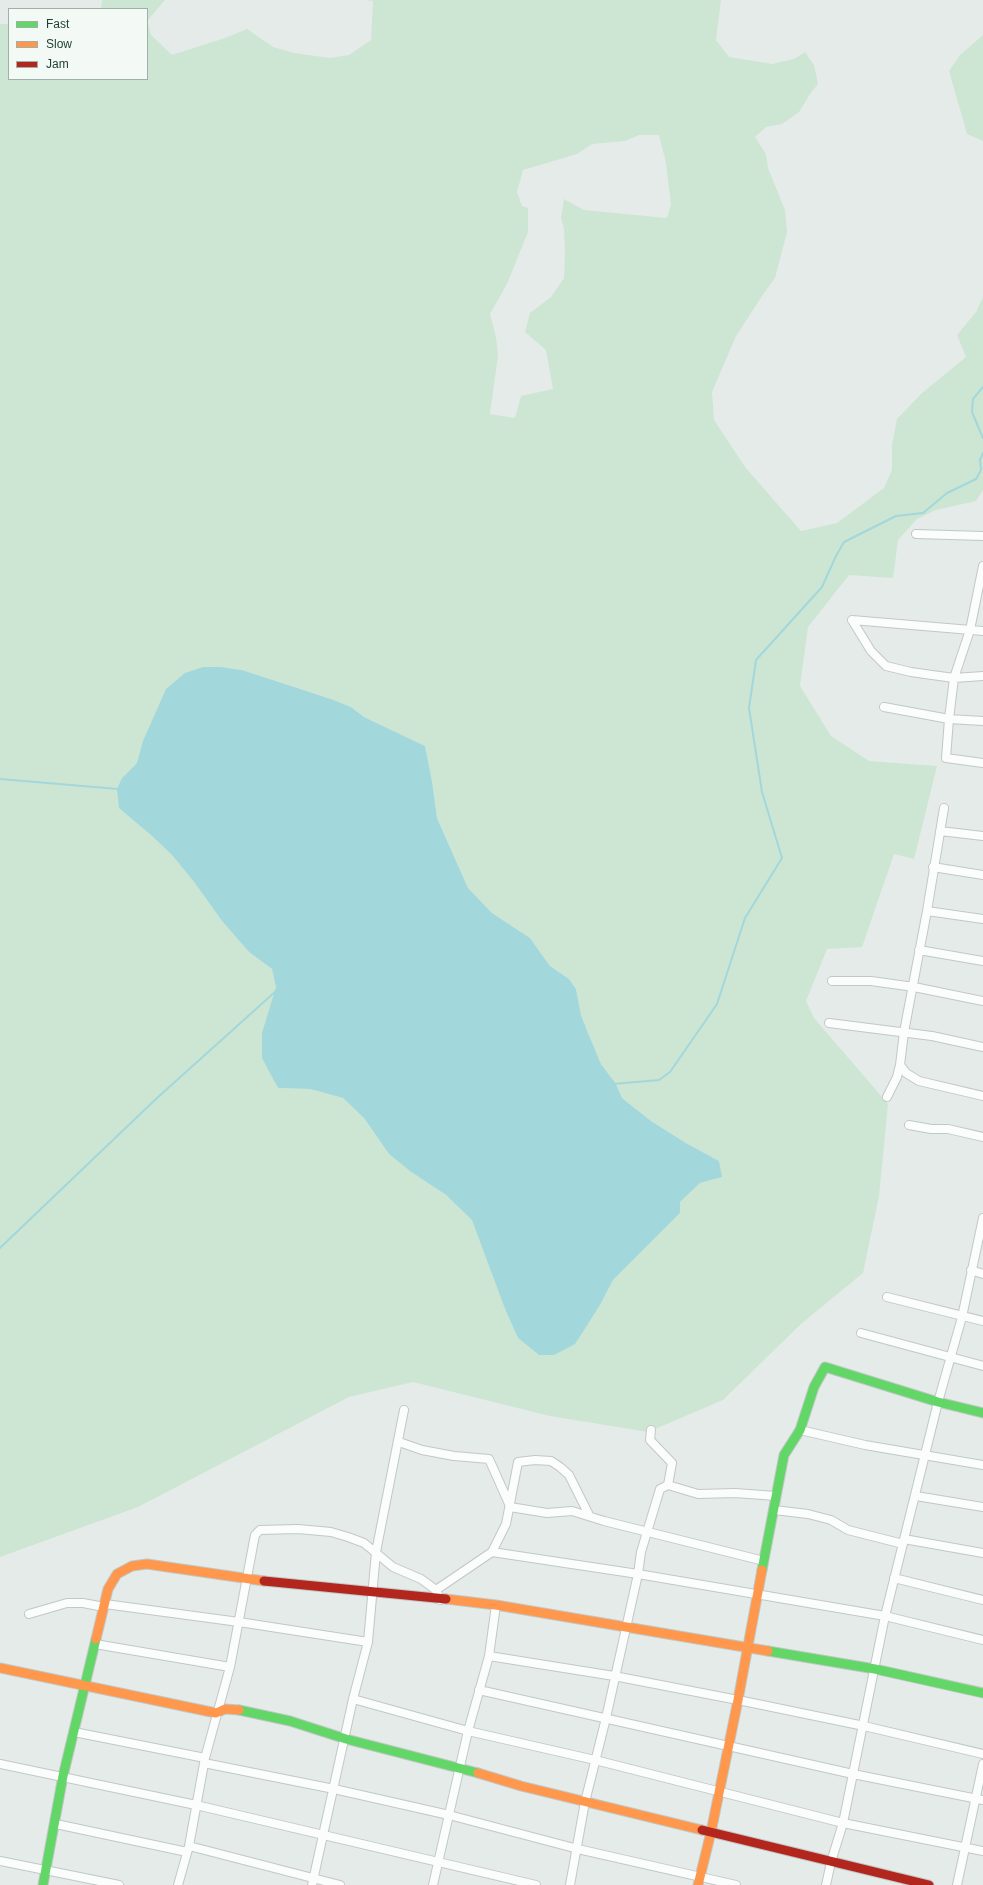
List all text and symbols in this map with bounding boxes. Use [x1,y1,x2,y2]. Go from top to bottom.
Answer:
legend [8,8,148,80]
text: Fast [46,17,69,31]
text: Slow [46,37,72,51]
text: Jam [46,57,69,71]

